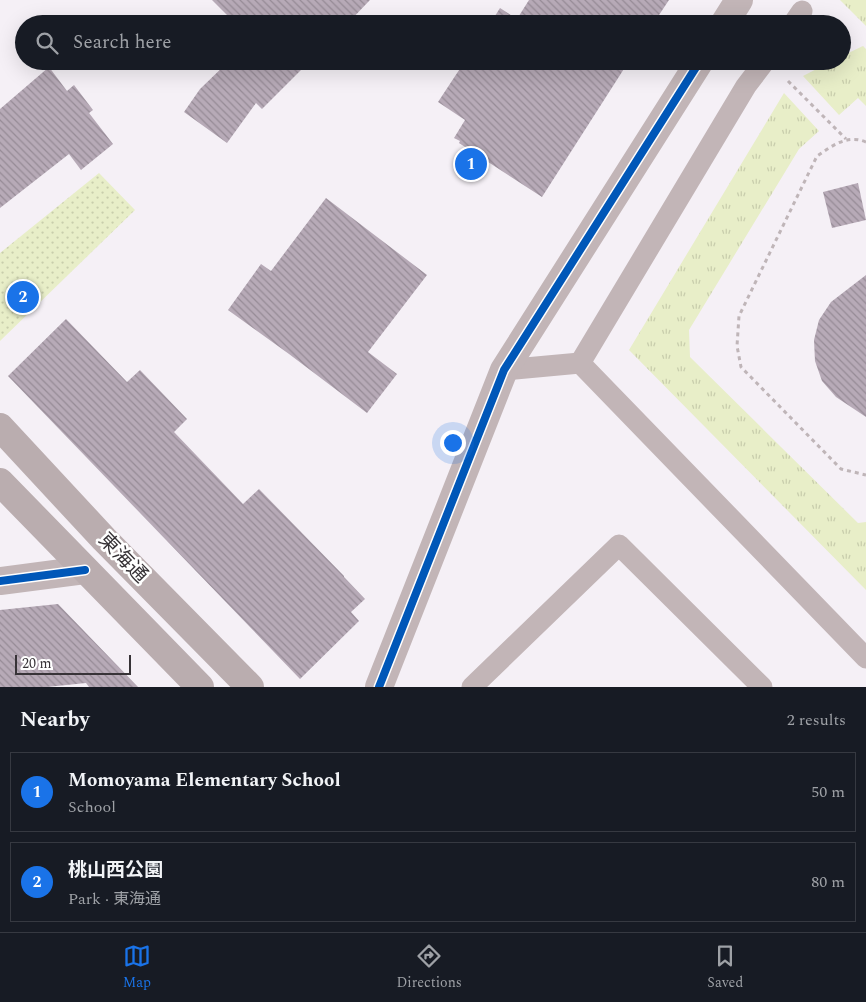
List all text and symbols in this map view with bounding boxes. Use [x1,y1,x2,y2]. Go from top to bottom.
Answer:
search box [15,15,851,70]
text: Search here [73,28,172,57]
icon: search [33,29,61,57]
pin: 1 [455,145,487,183]
pin: 2 [7,278,39,316]
your location [440,430,466,456]
street label: 東海通 [91,526,155,590]
scale bar [15,652,131,675]
text: 20 m [22,653,52,674]
text: Nearby [20,704,90,736]
text: 2 results [787,708,846,732]
text: Momoyama Elementary School [68,766,341,795]
text: 1 [33,780,41,804]
text: 50 m [811,780,845,804]
text: School [68,795,116,819]
text: 桃山西公園 [68,856,163,885]
text: 2 [33,870,41,894]
text: 80 m [811,870,845,894]
text: Park · 東海通 [68,887,161,911]
tab: Map [123,942,151,993]
tab: Directions [396,942,462,993]
tab: Saved [707,942,743,993]

